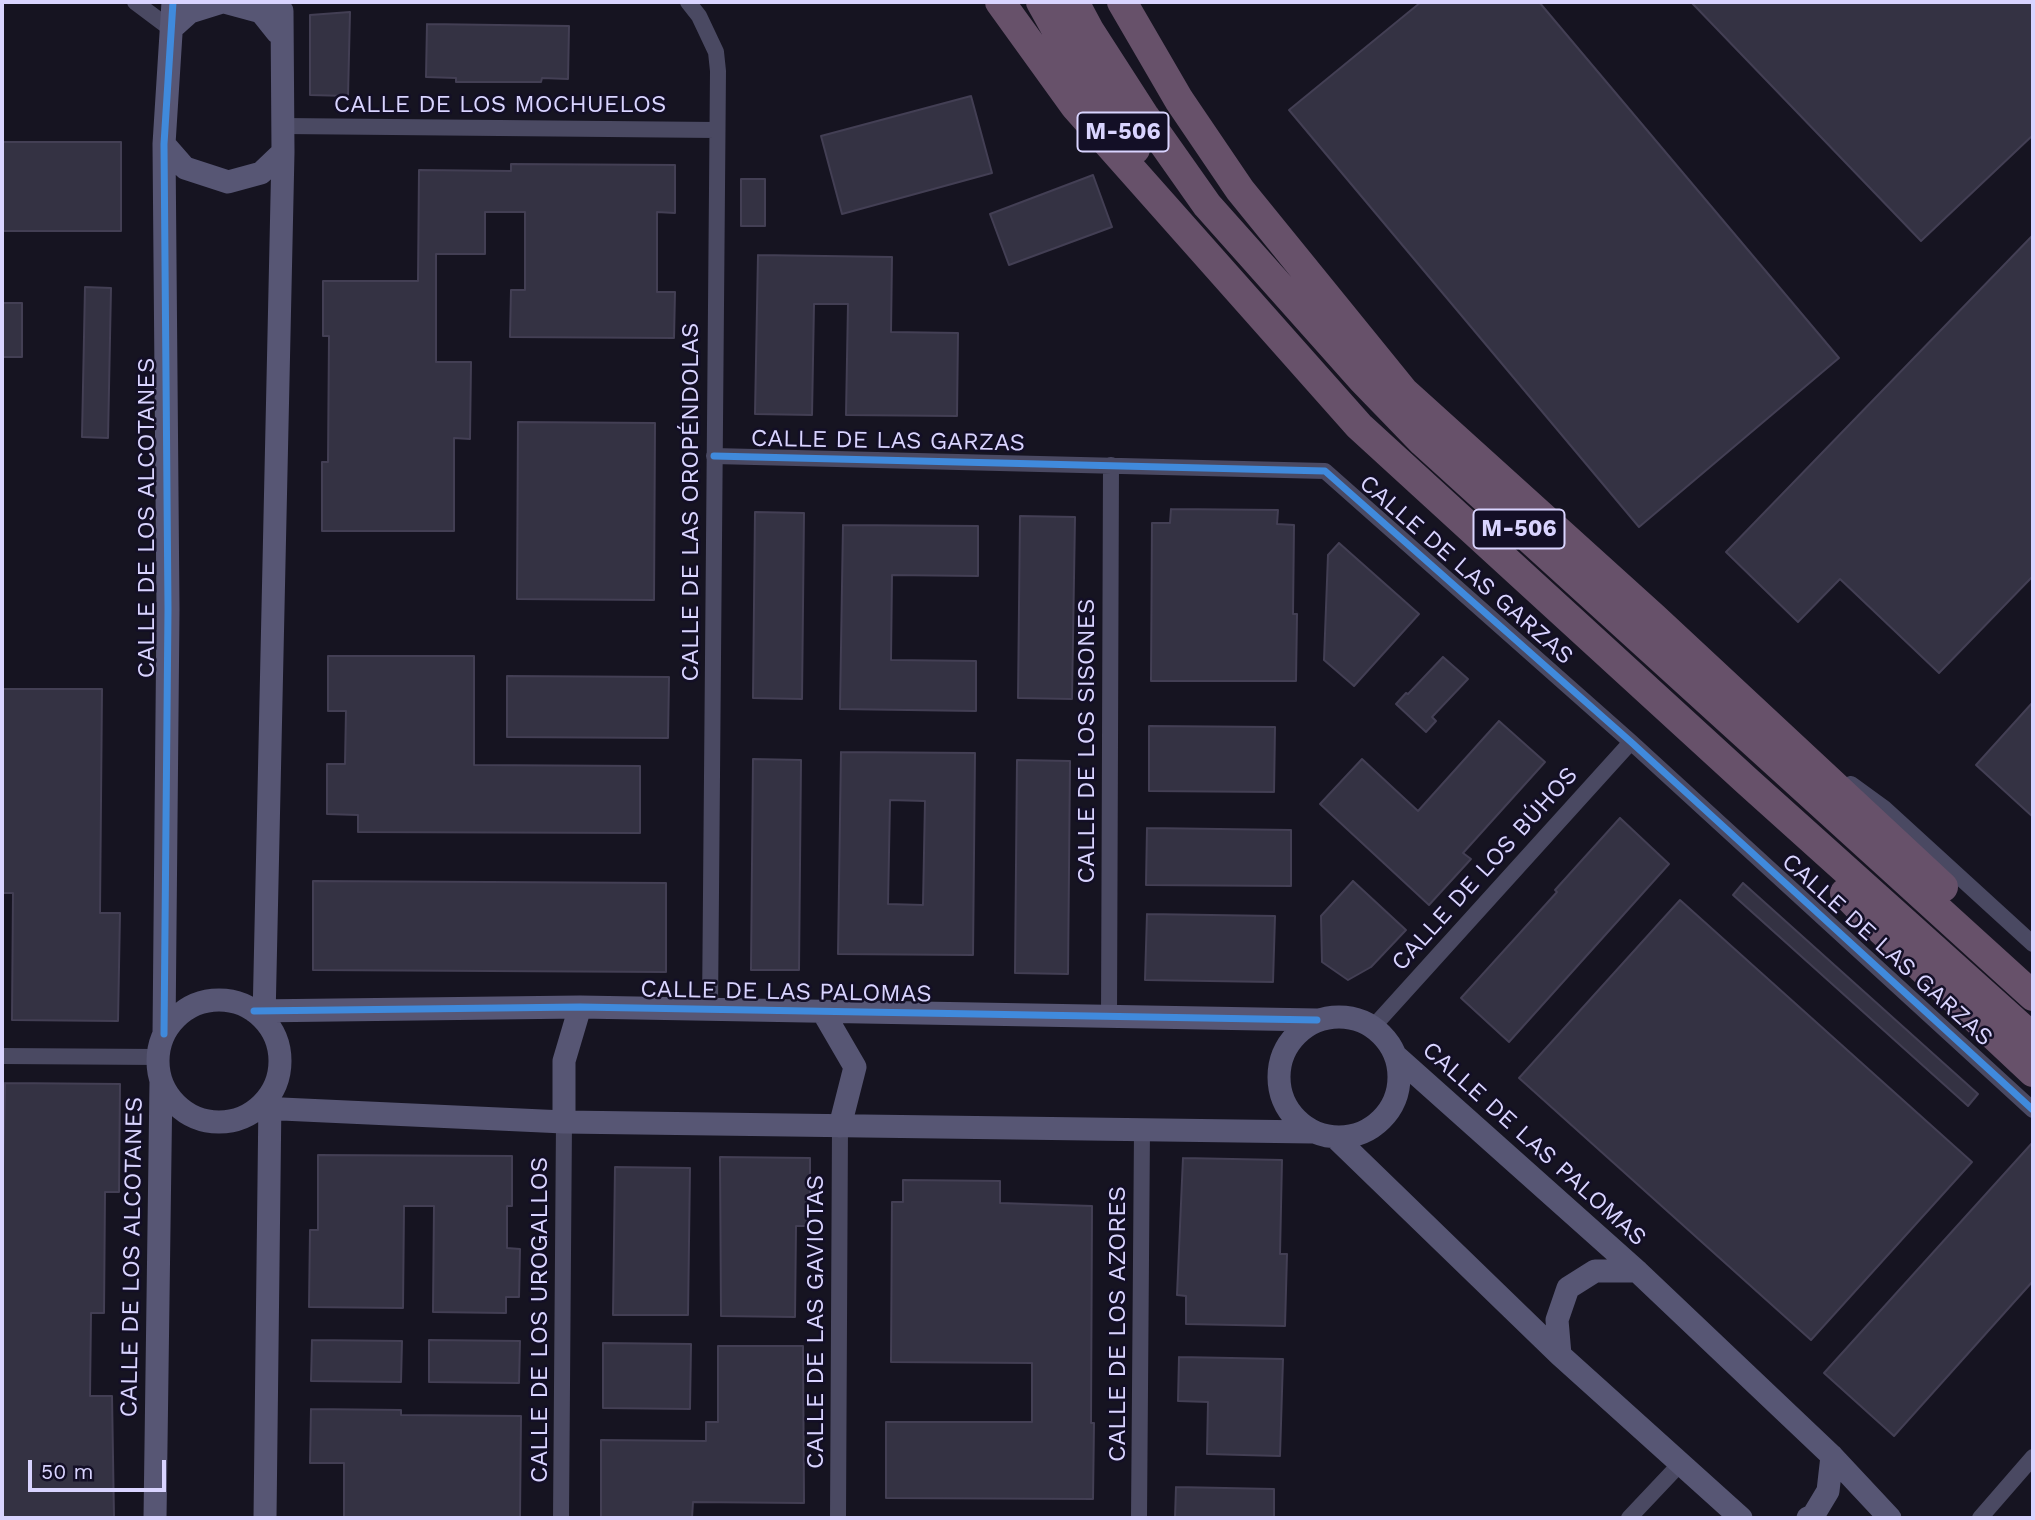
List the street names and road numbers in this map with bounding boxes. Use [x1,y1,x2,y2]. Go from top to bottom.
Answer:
street label: CALLE DE LOS MOCHUELOS [334,91,666,119]
road number: M-506 [1078,113,1168,152]
street label: CALLE DE LAS OROPÉNDOLAS [677,323,705,681]
street label: CALLE DE LOS ALCOTANES [133,358,161,678]
street label: CALLE DE LAS GARZAS [751,424,1025,458]
street label: CALLE DE LAS GARZAS [1353,469,1579,671]
road number: M-506 [1474,509,1564,548]
street label: CALLE DE LOS SISONES [1073,599,1101,883]
street label: CALLE DE LOS BÚHOS [1386,761,1584,977]
street label: CALLE DE LAS GARZAS [1775,848,1999,1052]
street label: CALLE DE LAS PALOMAS [640,975,932,1009]
street label: CALLE DE LAS PALOMAS [1416,1036,1652,1252]
street label: CALLE DE LOS ALCOTANES [115,1096,149,1418]
street label: CALLE DE LOS UROGALLOS [526,1157,554,1483]
street label: CALLE DE LAS GAVIOTAS [802,1175,830,1469]
street label: CALLE DE LOS AZORES [1104,1186,1132,1462]

